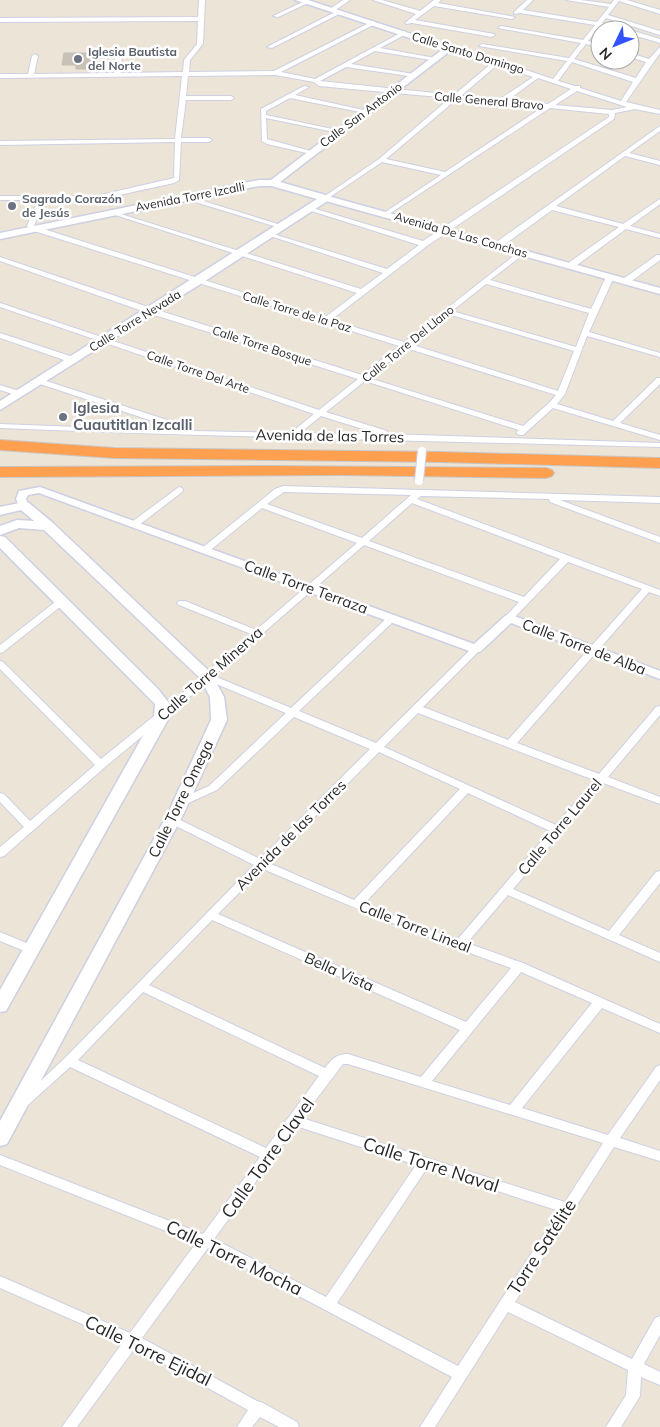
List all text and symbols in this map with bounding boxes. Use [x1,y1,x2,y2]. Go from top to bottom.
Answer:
north arrow [590,20,640,70]
street label: Calle Santo Domingo [410,28,526,77]
place label: Iglesia Bautista del Norte [88,44,177,73]
text: N [595,44,616,64]
marker: Iglesia Bautista del Norte [72,53,84,65]
street label: Calle San Antonio [317,79,405,150]
street label: Calle General Bravo [434,88,544,113]
street label: Avenida Torre Izcalli [134,179,246,214]
place label: Sagrado Corazón de Jesús [22,191,122,220]
marker: Sagrado Corazón de Jesús [6,200,18,212]
street label: Avenida De Las Conchas [393,208,530,261]
street label: Calle Torre Nevada [86,286,183,355]
street label: Calle Torre de la Paz [241,288,353,335]
street label: Calle Torre Del Llano [359,302,457,385]
street label: Calle Torre Bosque [211,322,314,369]
street label: Calle Torre Del Arte [145,347,252,396]
place label: Iglesia Cuautitlan Izcalli [73,398,192,434]
marker: Iglesia Cuautitlan Izcalli [57,411,69,423]
street label: Avenida de las Torres [255,425,405,446]
street label: Calle Torre Terraza [242,555,371,618]
street label: Calle Torre de Alba [520,614,649,679]
street label: Calle Torre Minerva [153,623,266,725]
street label: Calle Torre Omega [144,737,217,861]
street label: Calle Torre Laurel [514,774,606,879]
street label: Avenida de las Torres [231,775,350,894]
street label: Calle Torre Lineal [356,896,474,957]
street label: Bella Vista [302,948,377,995]
street label: Calle Torre Clavel [216,1093,319,1223]
street label: Calle Torre Naval [360,1132,502,1197]
street label: Torre Satélite [502,1194,581,1299]
street label: Calle Torre Mocha [162,1215,306,1301]
street label: Calle Torre Ejidal [81,1310,215,1391]

